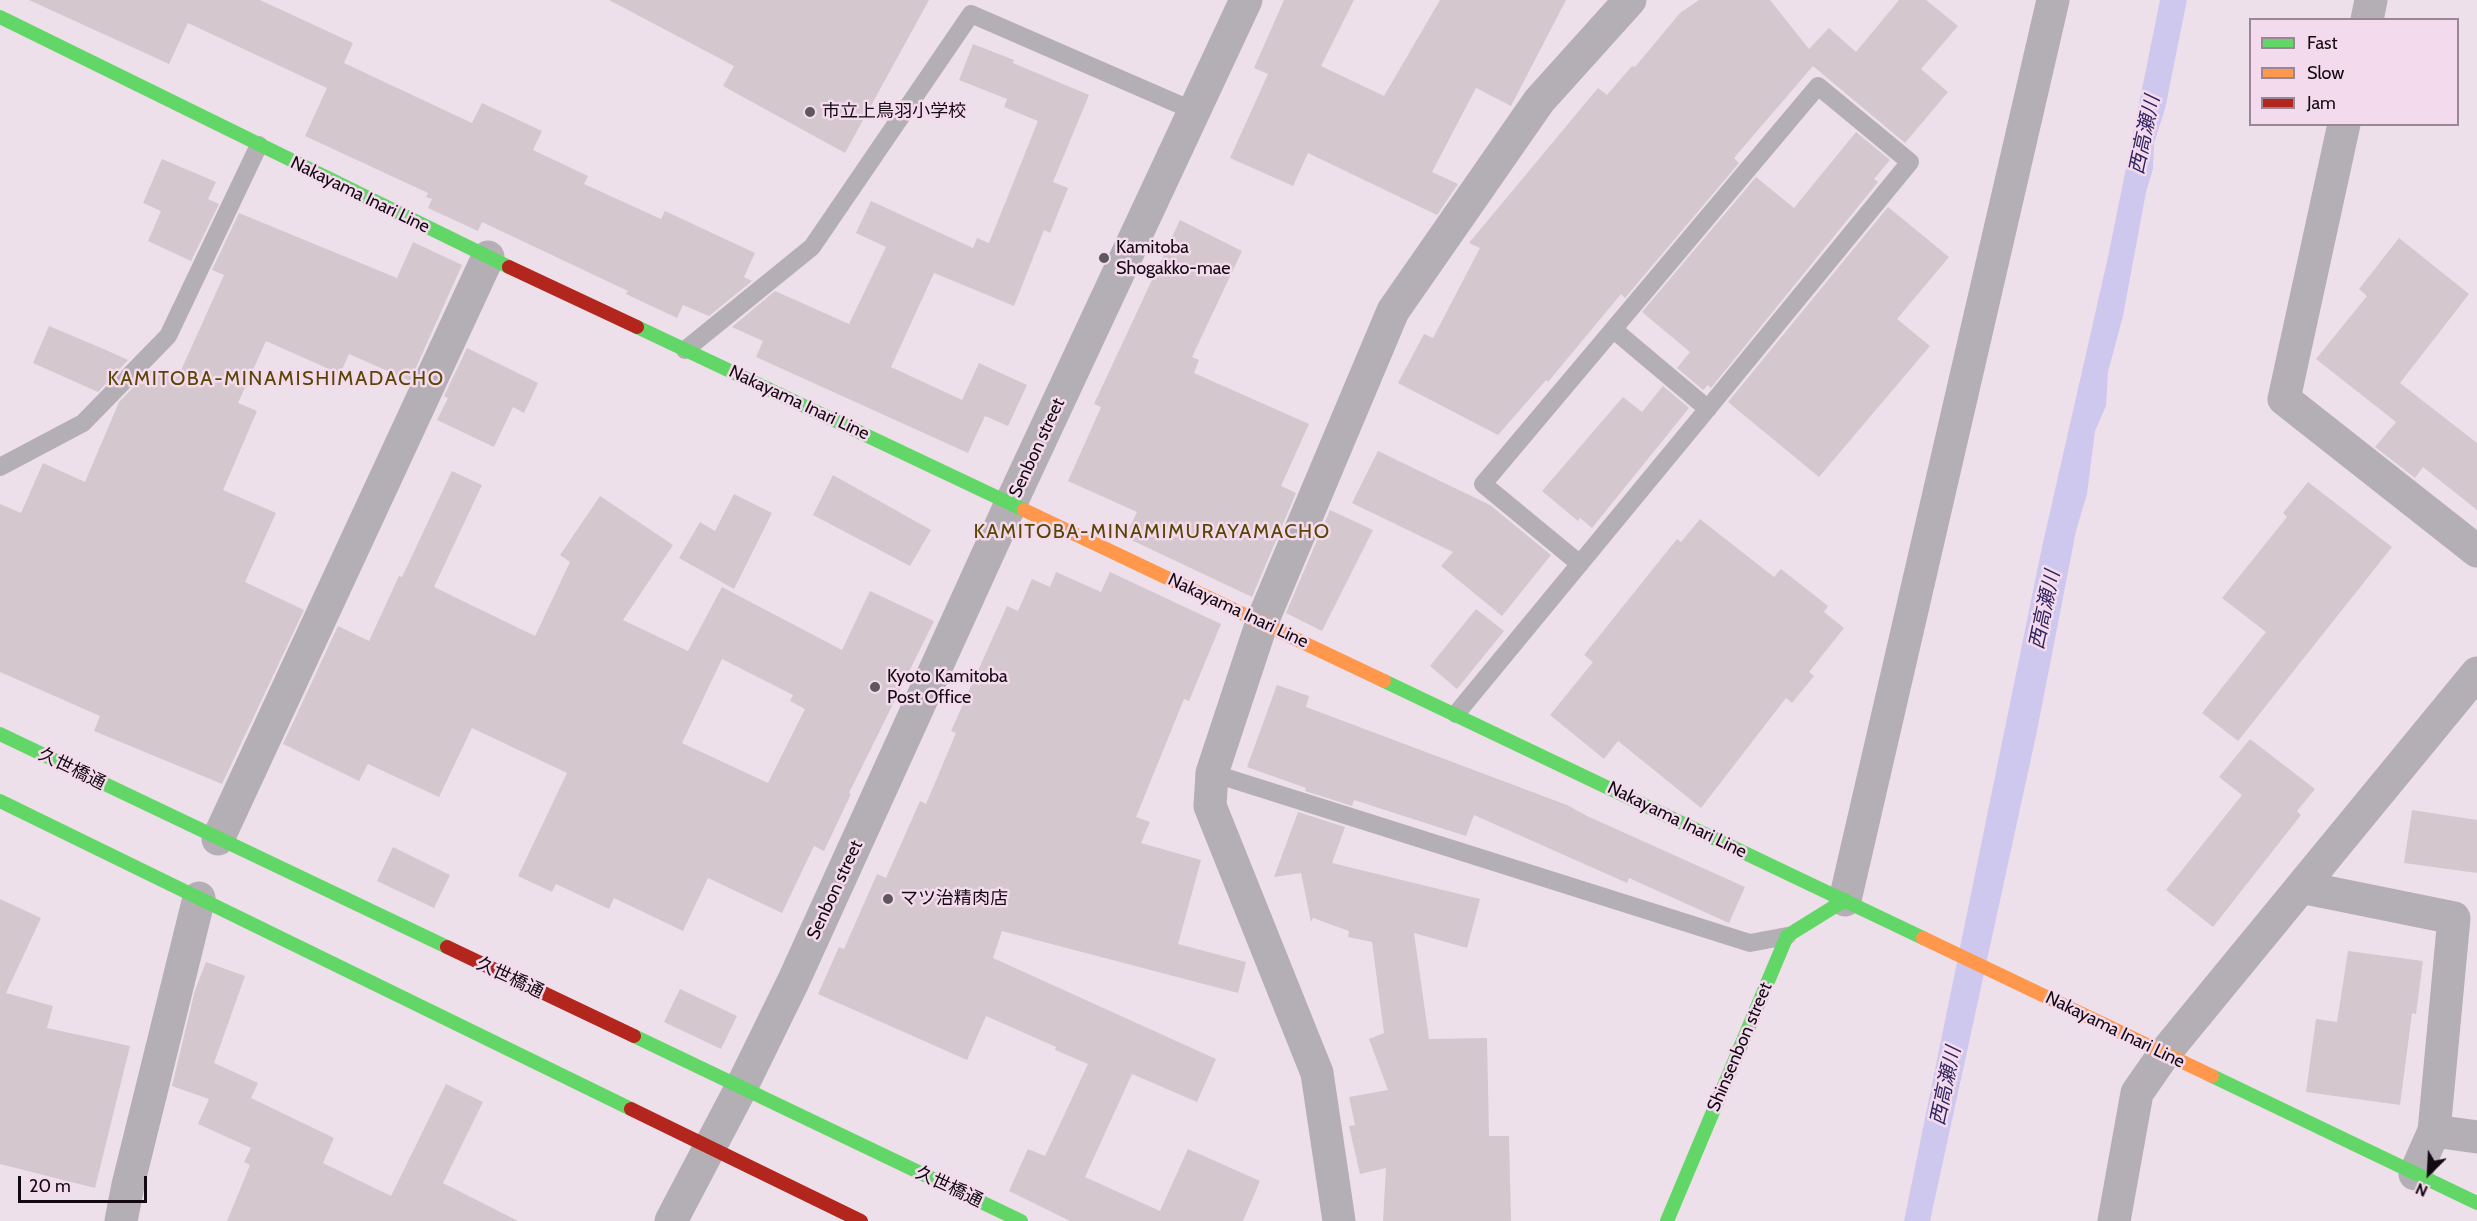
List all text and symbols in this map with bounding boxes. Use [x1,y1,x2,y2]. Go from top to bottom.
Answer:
legend [2249,18,2459,126]
text: Fast [2307,32,2338,54]
text: Slow [2307,62,2344,84]
text: Jam [2307,92,2336,114]
water label: 西高瀬川 [2125,93,2165,177]
place label: 市立上鳥羽小学校 [822,101,966,123]
marker: 市立上鳥羽小学校 [803,105,817,119]
street label: Nakayama Inari Line [287,152,433,238]
place label: Kamitoba Shogakko-mae [1116,237,1231,280]
marker: Kamitoba Shogakko-mae [1097,251,1111,265]
street label: Nakayama Inari Line [725,361,873,445]
district label: KAMITOBA-MINAMISHIMADACHO [107,367,445,391]
street label: Senbon street [1005,395,1069,501]
district label: KAMITOBA-MINAMIMURAYAMACHO [973,520,1331,544]
water label: 西高瀬川 [2025,568,2065,652]
street label: Nakayama Inari Line [1164,569,1312,653]
place label: Kyoto Kamitoba Post Office [887,666,1008,708]
marker: Kyoto Kamitoba Post Office [868,680,882,694]
street label: 久世橋通 [35,744,109,794]
street label: Nakayama Inari Line [1604,777,1750,863]
street label: Senbon street [803,837,867,943]
place label: マツ治精肉店 [900,888,1008,910]
marker: マツ治精肉店 [881,892,895,906]
street label: 久世橋通 [473,953,547,1003]
street label: Shinsenbon street [1703,979,1777,1115]
street label: Nakayama Inari Line [2042,987,2188,1073]
water label: 西高瀬川 [1926,1044,1966,1128]
north arrow [2399,1143,2459,1203]
street label: 久世橋通 [912,1162,986,1212]
scale bar [21,1164,150,1202]
text: 20 m [29,1175,71,1197]
text: N [2412,1179,2431,1201]

